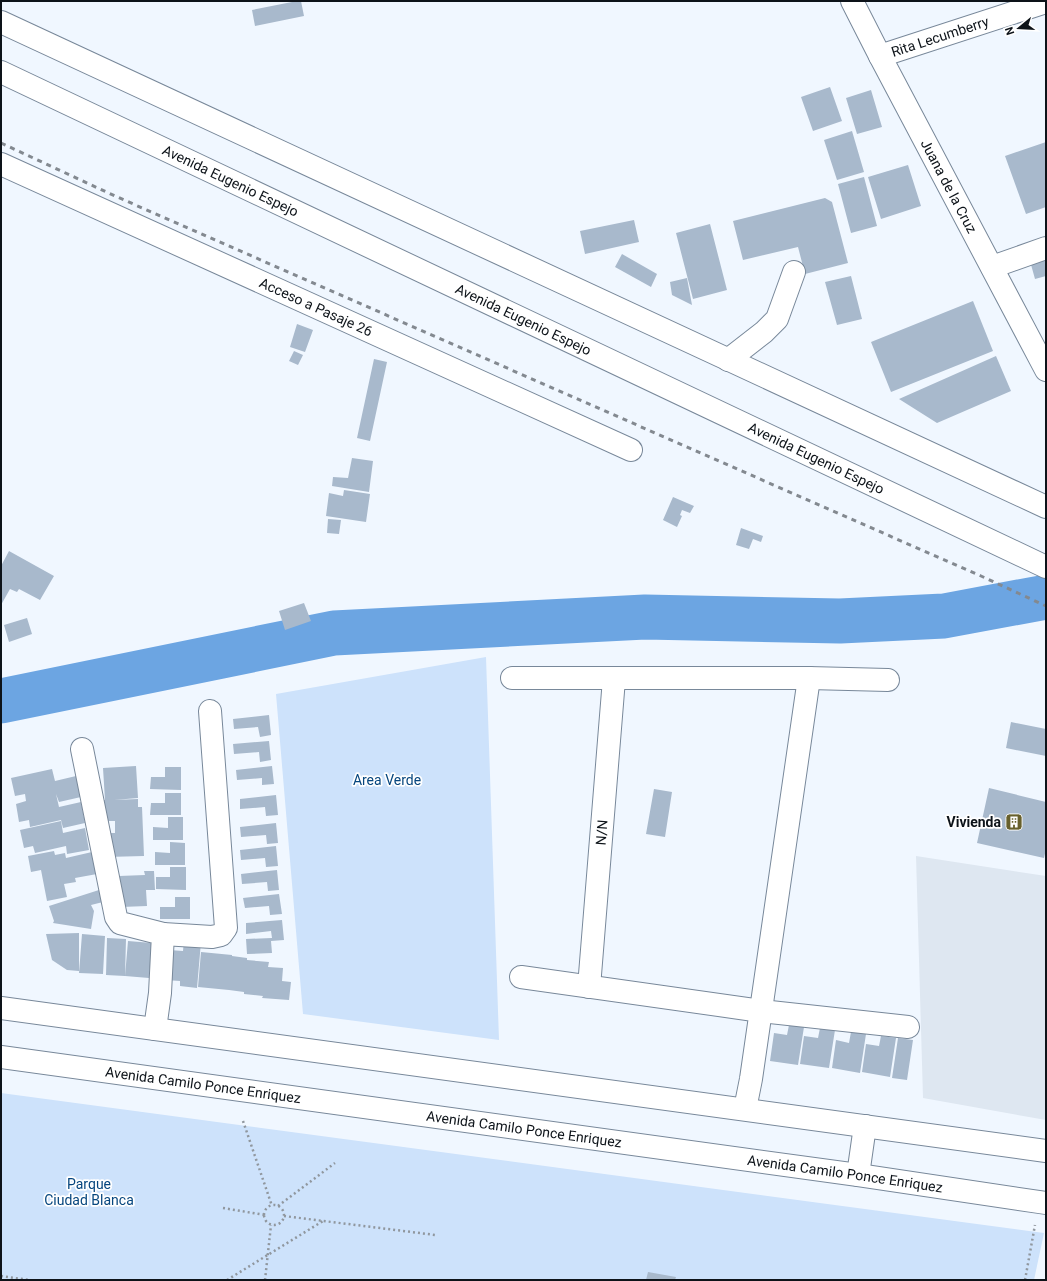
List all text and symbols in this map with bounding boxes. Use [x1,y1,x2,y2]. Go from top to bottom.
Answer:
north arrow [999,8,1039,48]
street label: Rita Lecumberry [889,13,991,60]
text: N [1003,25,1017,37]
street label: Juana de la Cruz [918,137,980,236]
street label: Avenida Eugenio Espejo [160,142,301,220]
street label: Acceso a Pasaje 26 [257,274,375,340]
street label: Avenida Eugenio Espejo [453,280,594,358]
street label: Avenida Eugenio Espejo [746,419,887,497]
park label: Area Verde [353,772,421,788]
building icon: Vivienda [1004,812,1024,832]
place label: Vivienda [947,814,1001,830]
street label: N/N [593,819,611,846]
street label: Avenida Camilo Ponce Enriquez [104,1063,302,1106]
street label: Avenida Camilo Ponce Enriquez [425,1108,623,1150]
street label: Avenida Camilo Ponce Enriquez [746,1152,944,1196]
park label: Parque Ciudad Blanca [44,1176,134,1208]

